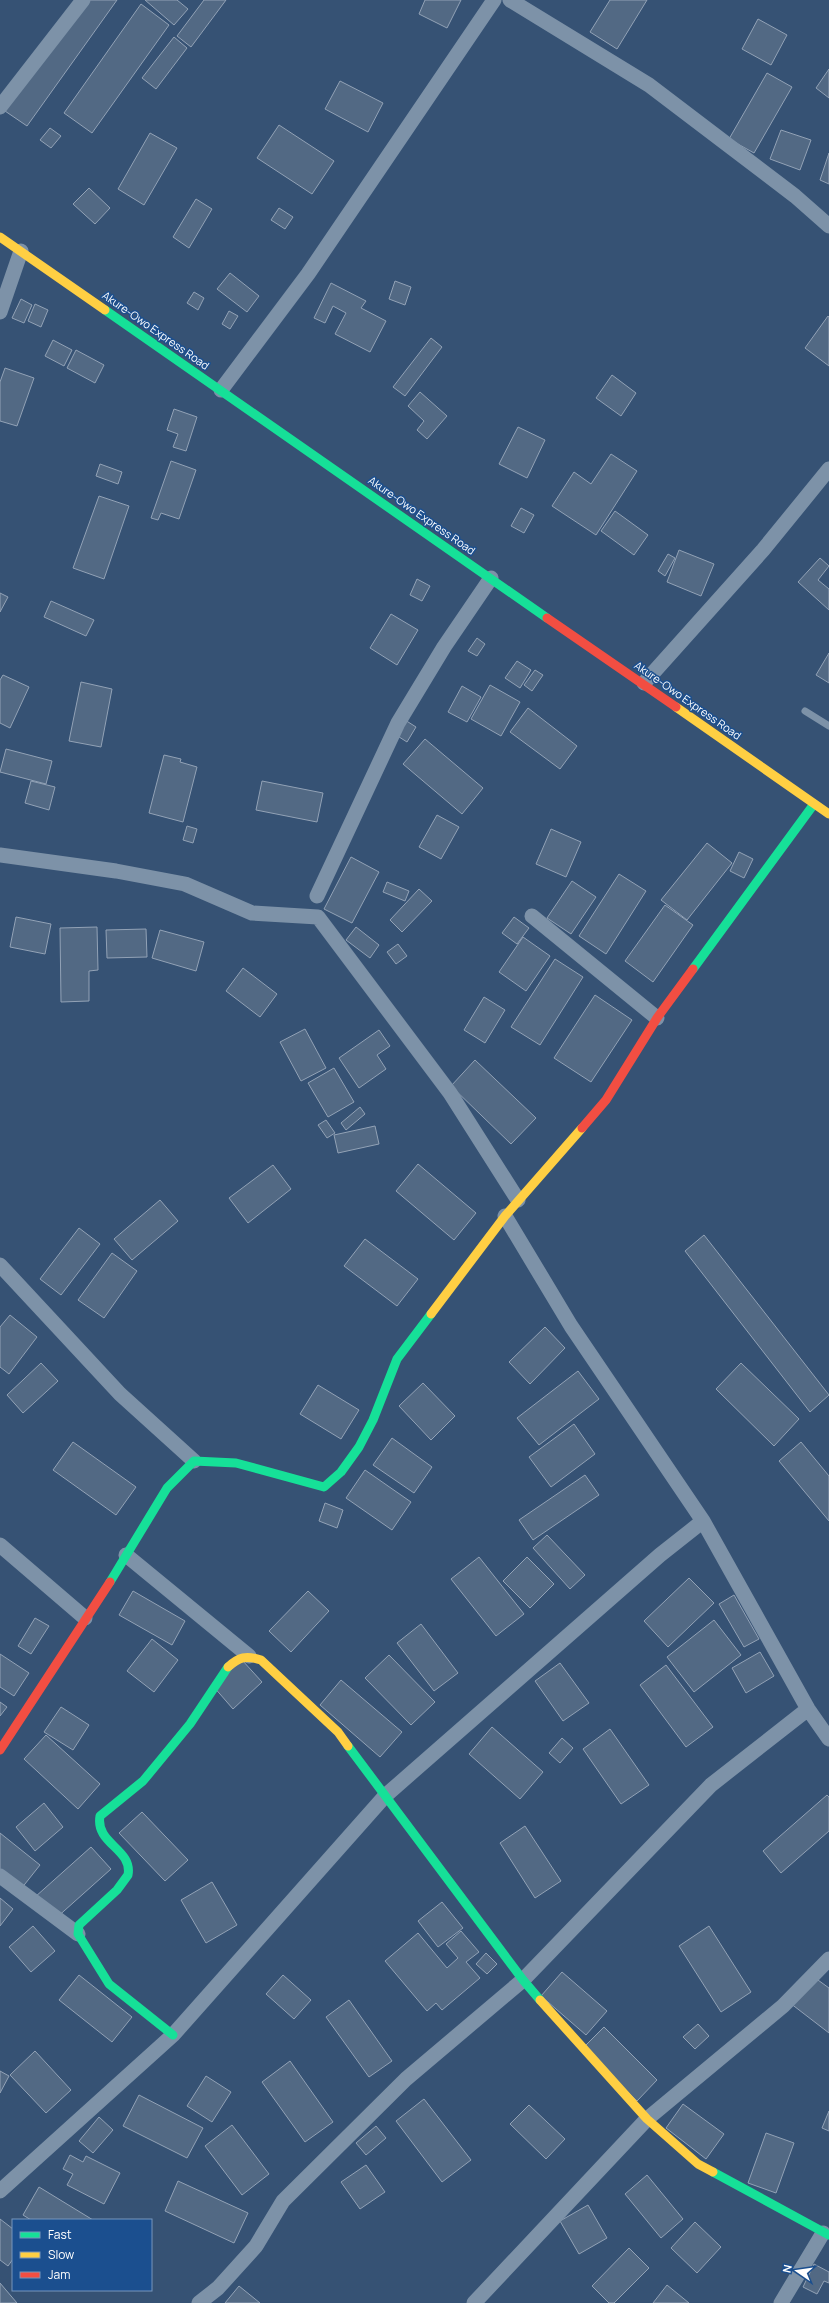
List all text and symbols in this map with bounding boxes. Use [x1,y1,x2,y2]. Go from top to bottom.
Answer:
street label: Akure-Owo Express Road [100,287,212,373]
street label: Akure-Owo Express Road [366,472,478,558]
street label: Akure-Owo Express Road [632,657,744,743]
legend [12,2219,152,2291]
text: Fast [48,2226,72,2243]
text: Slow [48,2246,74,2263]
north arrow [777,2251,817,2291]
text: N [779,2263,795,2274]
text: Jam [48,2266,70,2283]

